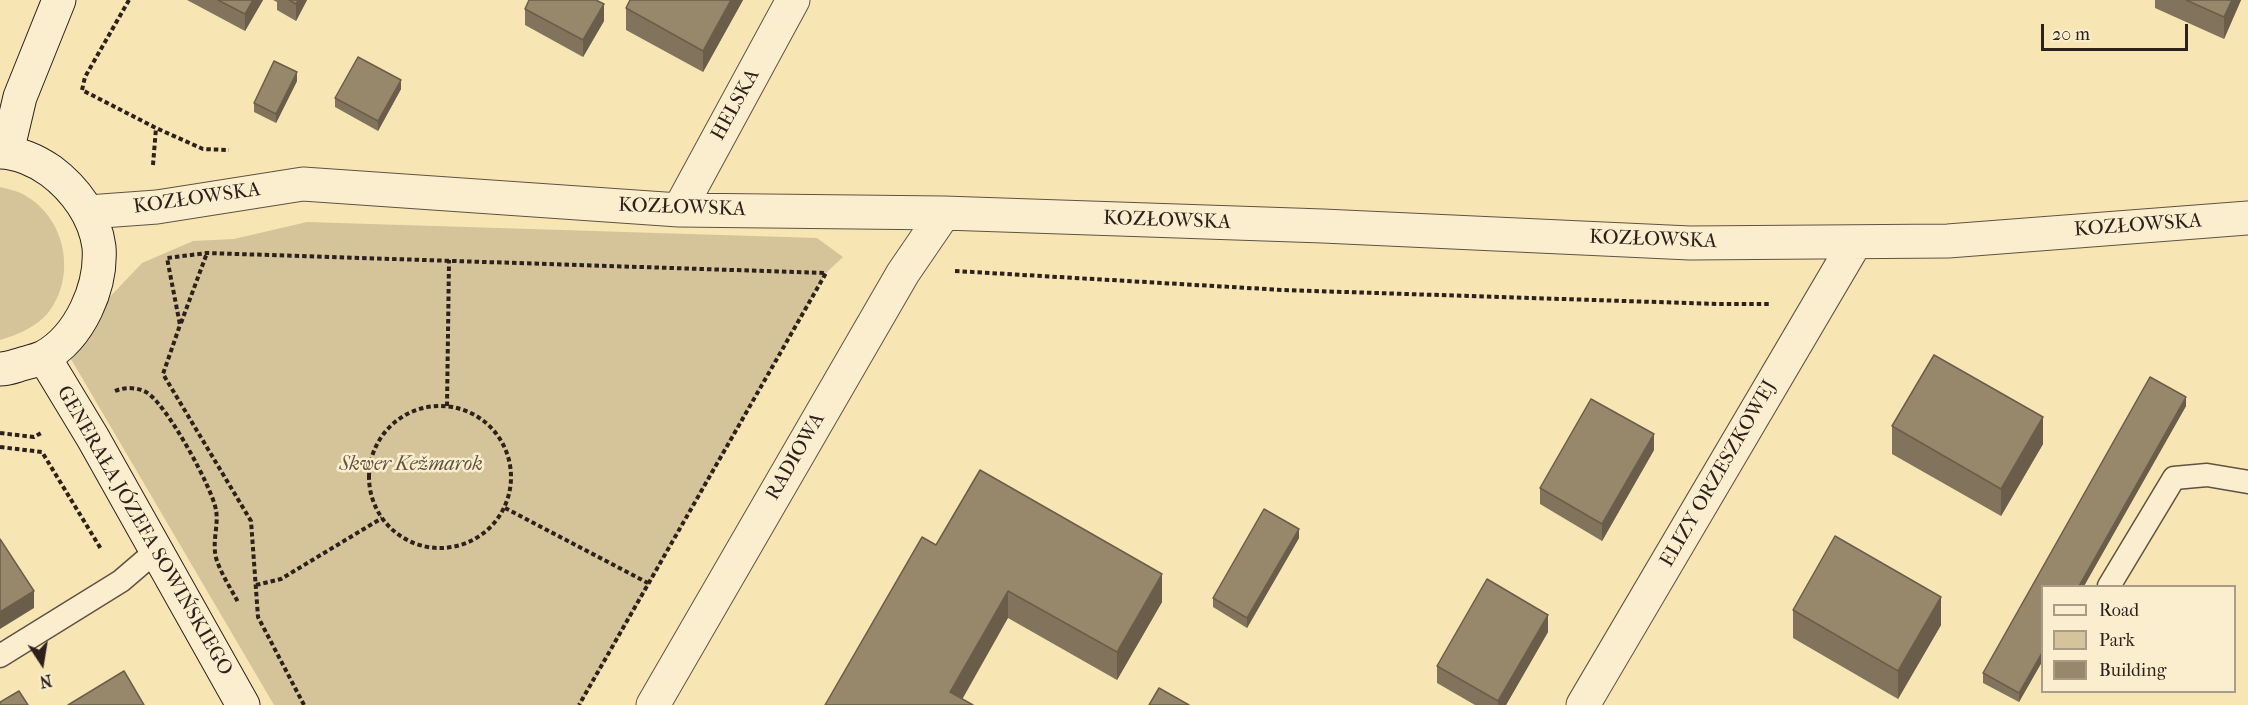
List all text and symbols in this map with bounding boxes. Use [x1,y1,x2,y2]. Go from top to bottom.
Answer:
scale bar [2044,12,2191,50]
text: 20 m [2052,24,2090,45]
street label: HELSKA [707,65,765,145]
street label: KOZŁOWSKA [132,178,262,220]
street label: KOZŁOWSKA [618,194,746,222]
street label: KOZŁOWSKA [1103,207,1231,235]
street label: KOZŁOWSKA [2073,210,2203,242]
street label: KOZŁOWSKA [1589,226,1717,254]
street label: ELIZY ORZESZKOWEJ [1656,376,1782,572]
street label: GENERAŁA JÓZEFA SOWIŃSKIEGO [51,382,237,680]
street label: RADIOWA [761,409,831,505]
park label: Skwer Kežmarok [339,453,483,477]
legend [2041,585,2236,693]
text: Road [2099,600,2139,621]
text: Park [2099,630,2135,651]
north arrow [12,633,72,693]
text: Building [2099,660,2166,681]
text: N [38,671,54,692]

